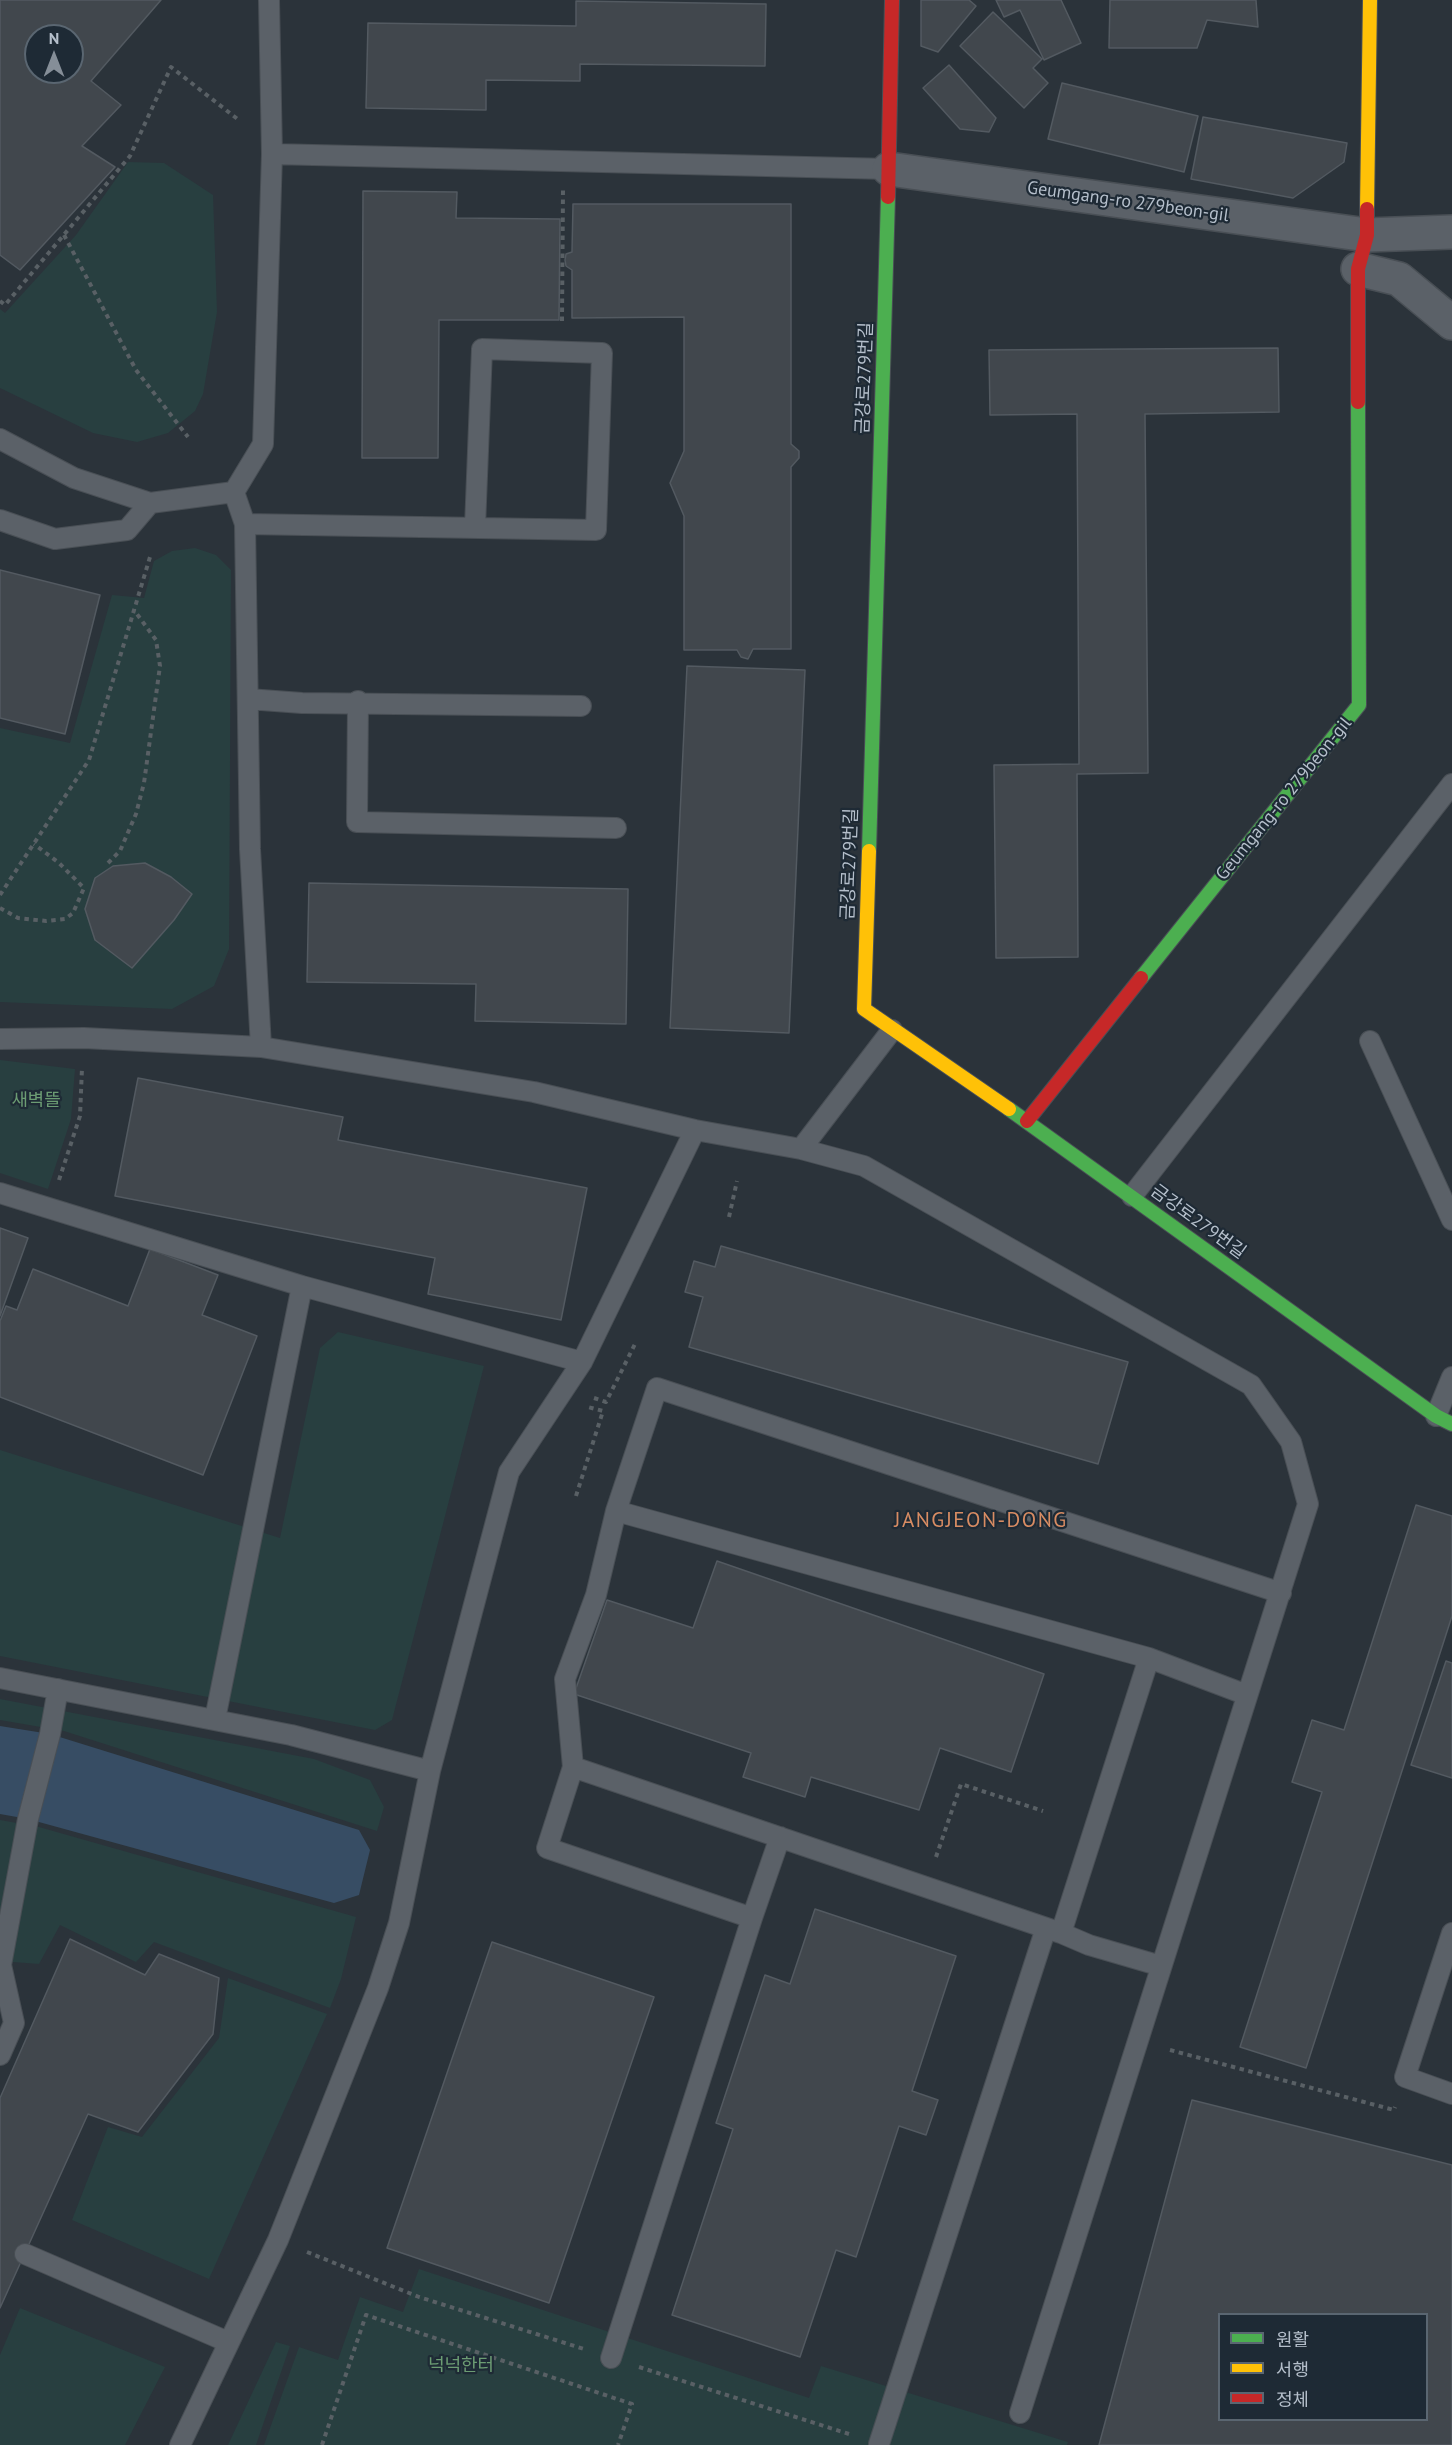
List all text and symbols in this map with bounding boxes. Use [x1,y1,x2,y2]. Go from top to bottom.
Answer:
north arrow [24,24,84,84]
text: N [49,28,59,48]
street label: Geumgang-ro 279beon-gil [1026,177,1230,227]
street label: 금강로279번길 [852,322,878,434]
street label: Geumgang-ro 279beon-gil [1212,713,1356,885]
street label: 금강로279번길 [837,808,863,920]
park label: 새벽뜰 [11,1090,61,1112]
street label: 금강로279번길 [1146,1180,1250,1264]
district label: JANGJEON-DONG [894,1508,1068,1534]
legend [1218,2313,1428,2421]
text: 원활 [1276,2328,1309,2351]
park label: 넉넉한터 [428,2355,494,2377]
text: 서행 [1276,2358,1309,2381]
text: 정체 [1276,2388,1309,2411]

